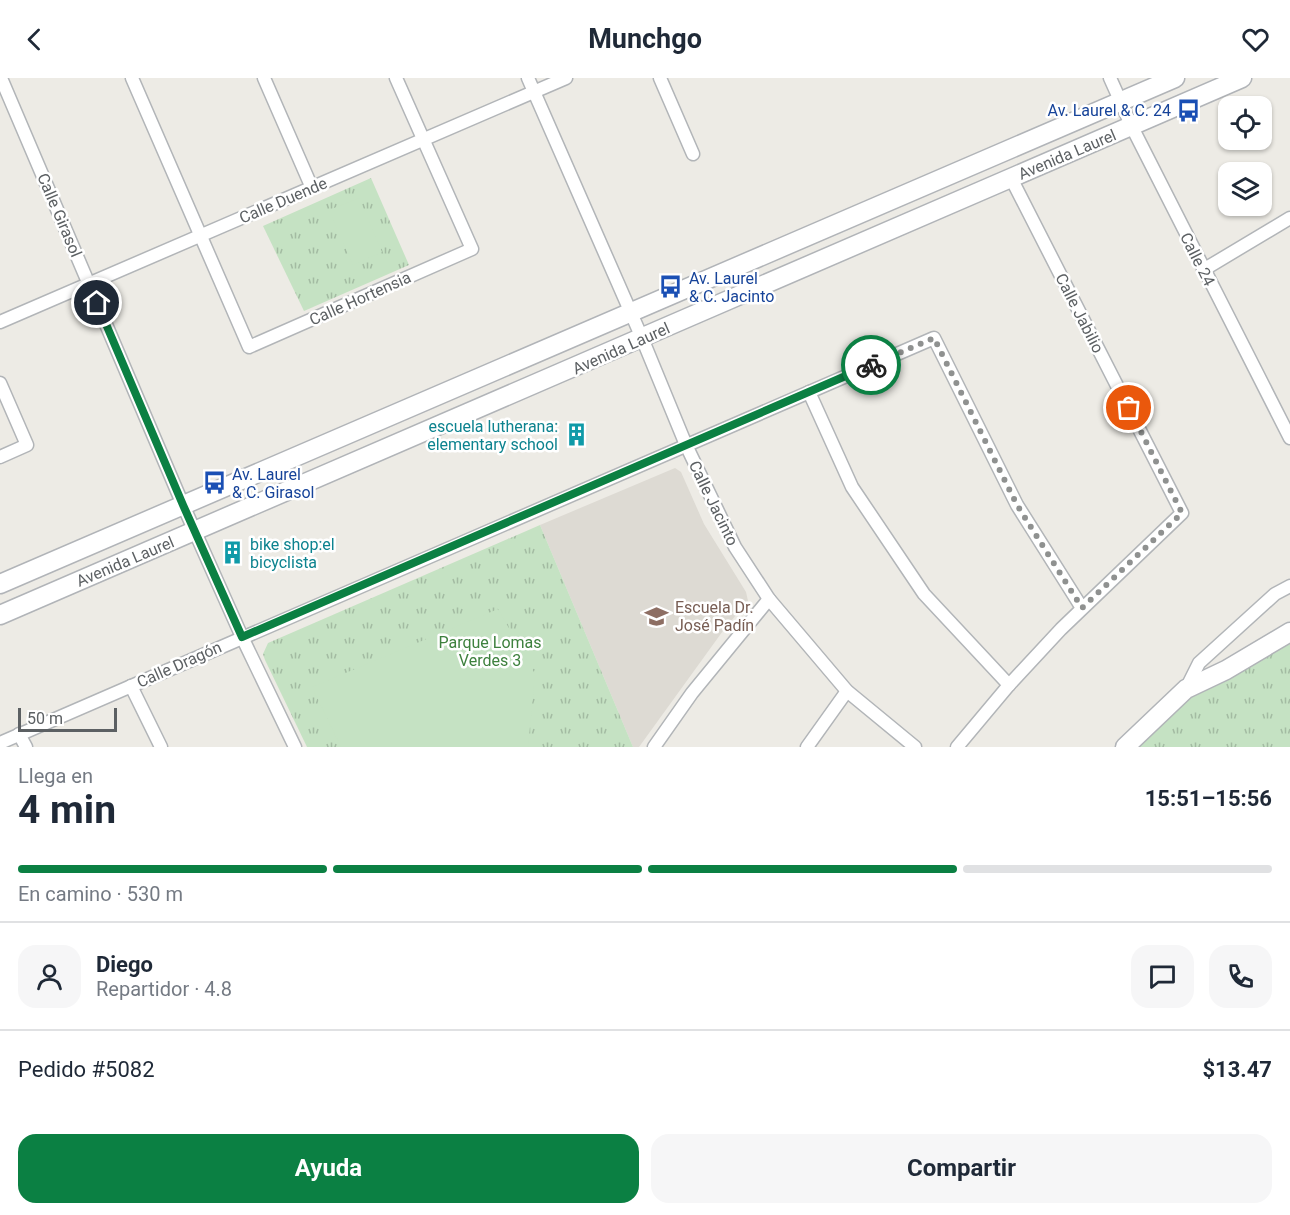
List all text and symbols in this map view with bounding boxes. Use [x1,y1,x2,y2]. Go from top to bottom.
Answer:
icon: back [18,23,51,56]
text: Munchgo [588,23,702,55]
icon: heart [1239,23,1272,56]
map controls [1218,96,1272,216]
button: locate [1218,96,1272,150]
bus stop icon: Av. Laurel & C. 24 [1176,97,1202,123]
place label: Av. Laurel & C. 24 [1048,101,1171,120]
street label: Avenida Laurel [1015,125,1119,184]
button: layers [1218,162,1272,216]
street label: Calle Girasol [33,170,86,260]
street label: Calle Duende [236,173,330,227]
street label: Calle 24 [1176,229,1219,289]
street label: Calle Hortensia [307,268,414,329]
place label: Av. Laurel & C. Jacinto [689,269,774,306]
street label: Calle Jabilio [1051,270,1108,356]
bus stop icon: Av. Laurel & C. Jacinto [658,274,684,300]
pin [71,277,122,328]
icon: home [80,286,113,319]
street label: Avenida Laurel [570,319,673,378]
courier [841,335,901,395]
icon: bike [855,349,888,382]
pin [1103,382,1154,433]
icon: bag [1112,391,1145,424]
place label: escuela lutherana: elementary school [427,417,558,454]
building icon: escuela lutherana: elementary school [563,422,589,448]
street label: Calle Jacinto [685,458,742,549]
place label: Av. Laurel & C. Girasol [232,465,314,502]
bus stop icon: Av. Laurel & C. Girasol [201,470,227,496]
street label: Avenida Laurel [73,532,177,591]
place label: bike shop:el bicyclista [250,535,335,572]
building icon: bike shop:el bicyclista [219,540,245,566]
place label: Escuela Dr. José Padín [675,598,754,635]
school or university icon: Escuela Dr. José Padín [644,603,670,629]
park label: Parque Lomas Verdes 3 [438,633,542,670]
street label: Calle Dragón [134,637,224,692]
scale bar [18,705,117,732]
text: 50 m [27,709,63,728]
text: Llega en [18,764,93,788]
text: 15:51–15:56 [1145,786,1272,811]
text: 4 min [18,787,116,833]
text: En camino · 530 m [18,882,183,906]
button: person [18,945,81,1008]
button: chat [1131,945,1194,1008]
button: phone [1209,945,1272,1008]
text: Diego [96,952,153,977]
text: Repartidor · 4.8 [96,977,232,1001]
text: Pedido #5082 [18,1057,155,1082]
text: $13.47 [1203,1057,1272,1082]
button: Ayuda [18,1134,639,1203]
button: Compartir [651,1134,1272,1203]

